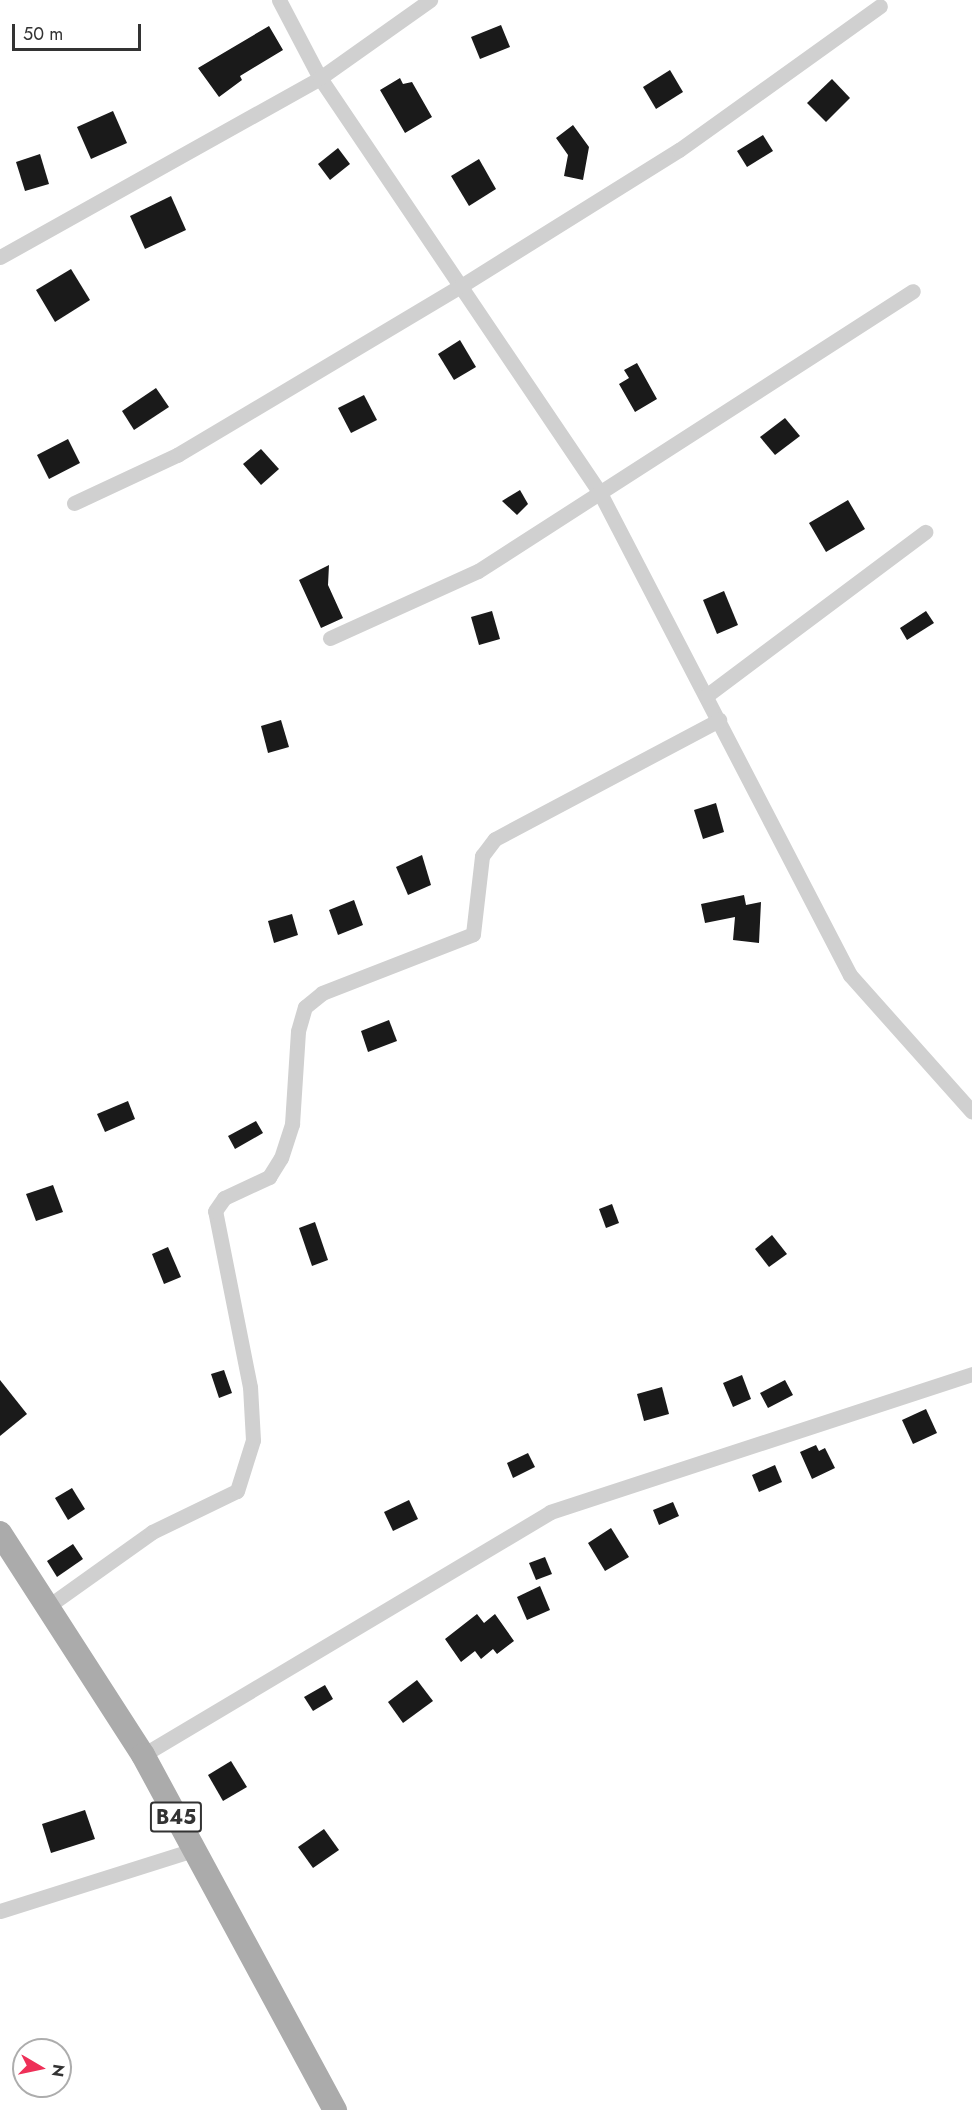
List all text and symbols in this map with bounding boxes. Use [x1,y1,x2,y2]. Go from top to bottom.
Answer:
scale bar [15,12,144,50]
text: 50 m [23,21,63,47]
road number: B45 [149,1800,203,1834]
north arrow [12,2038,72,2098]
text: N [46,2063,71,2079]

